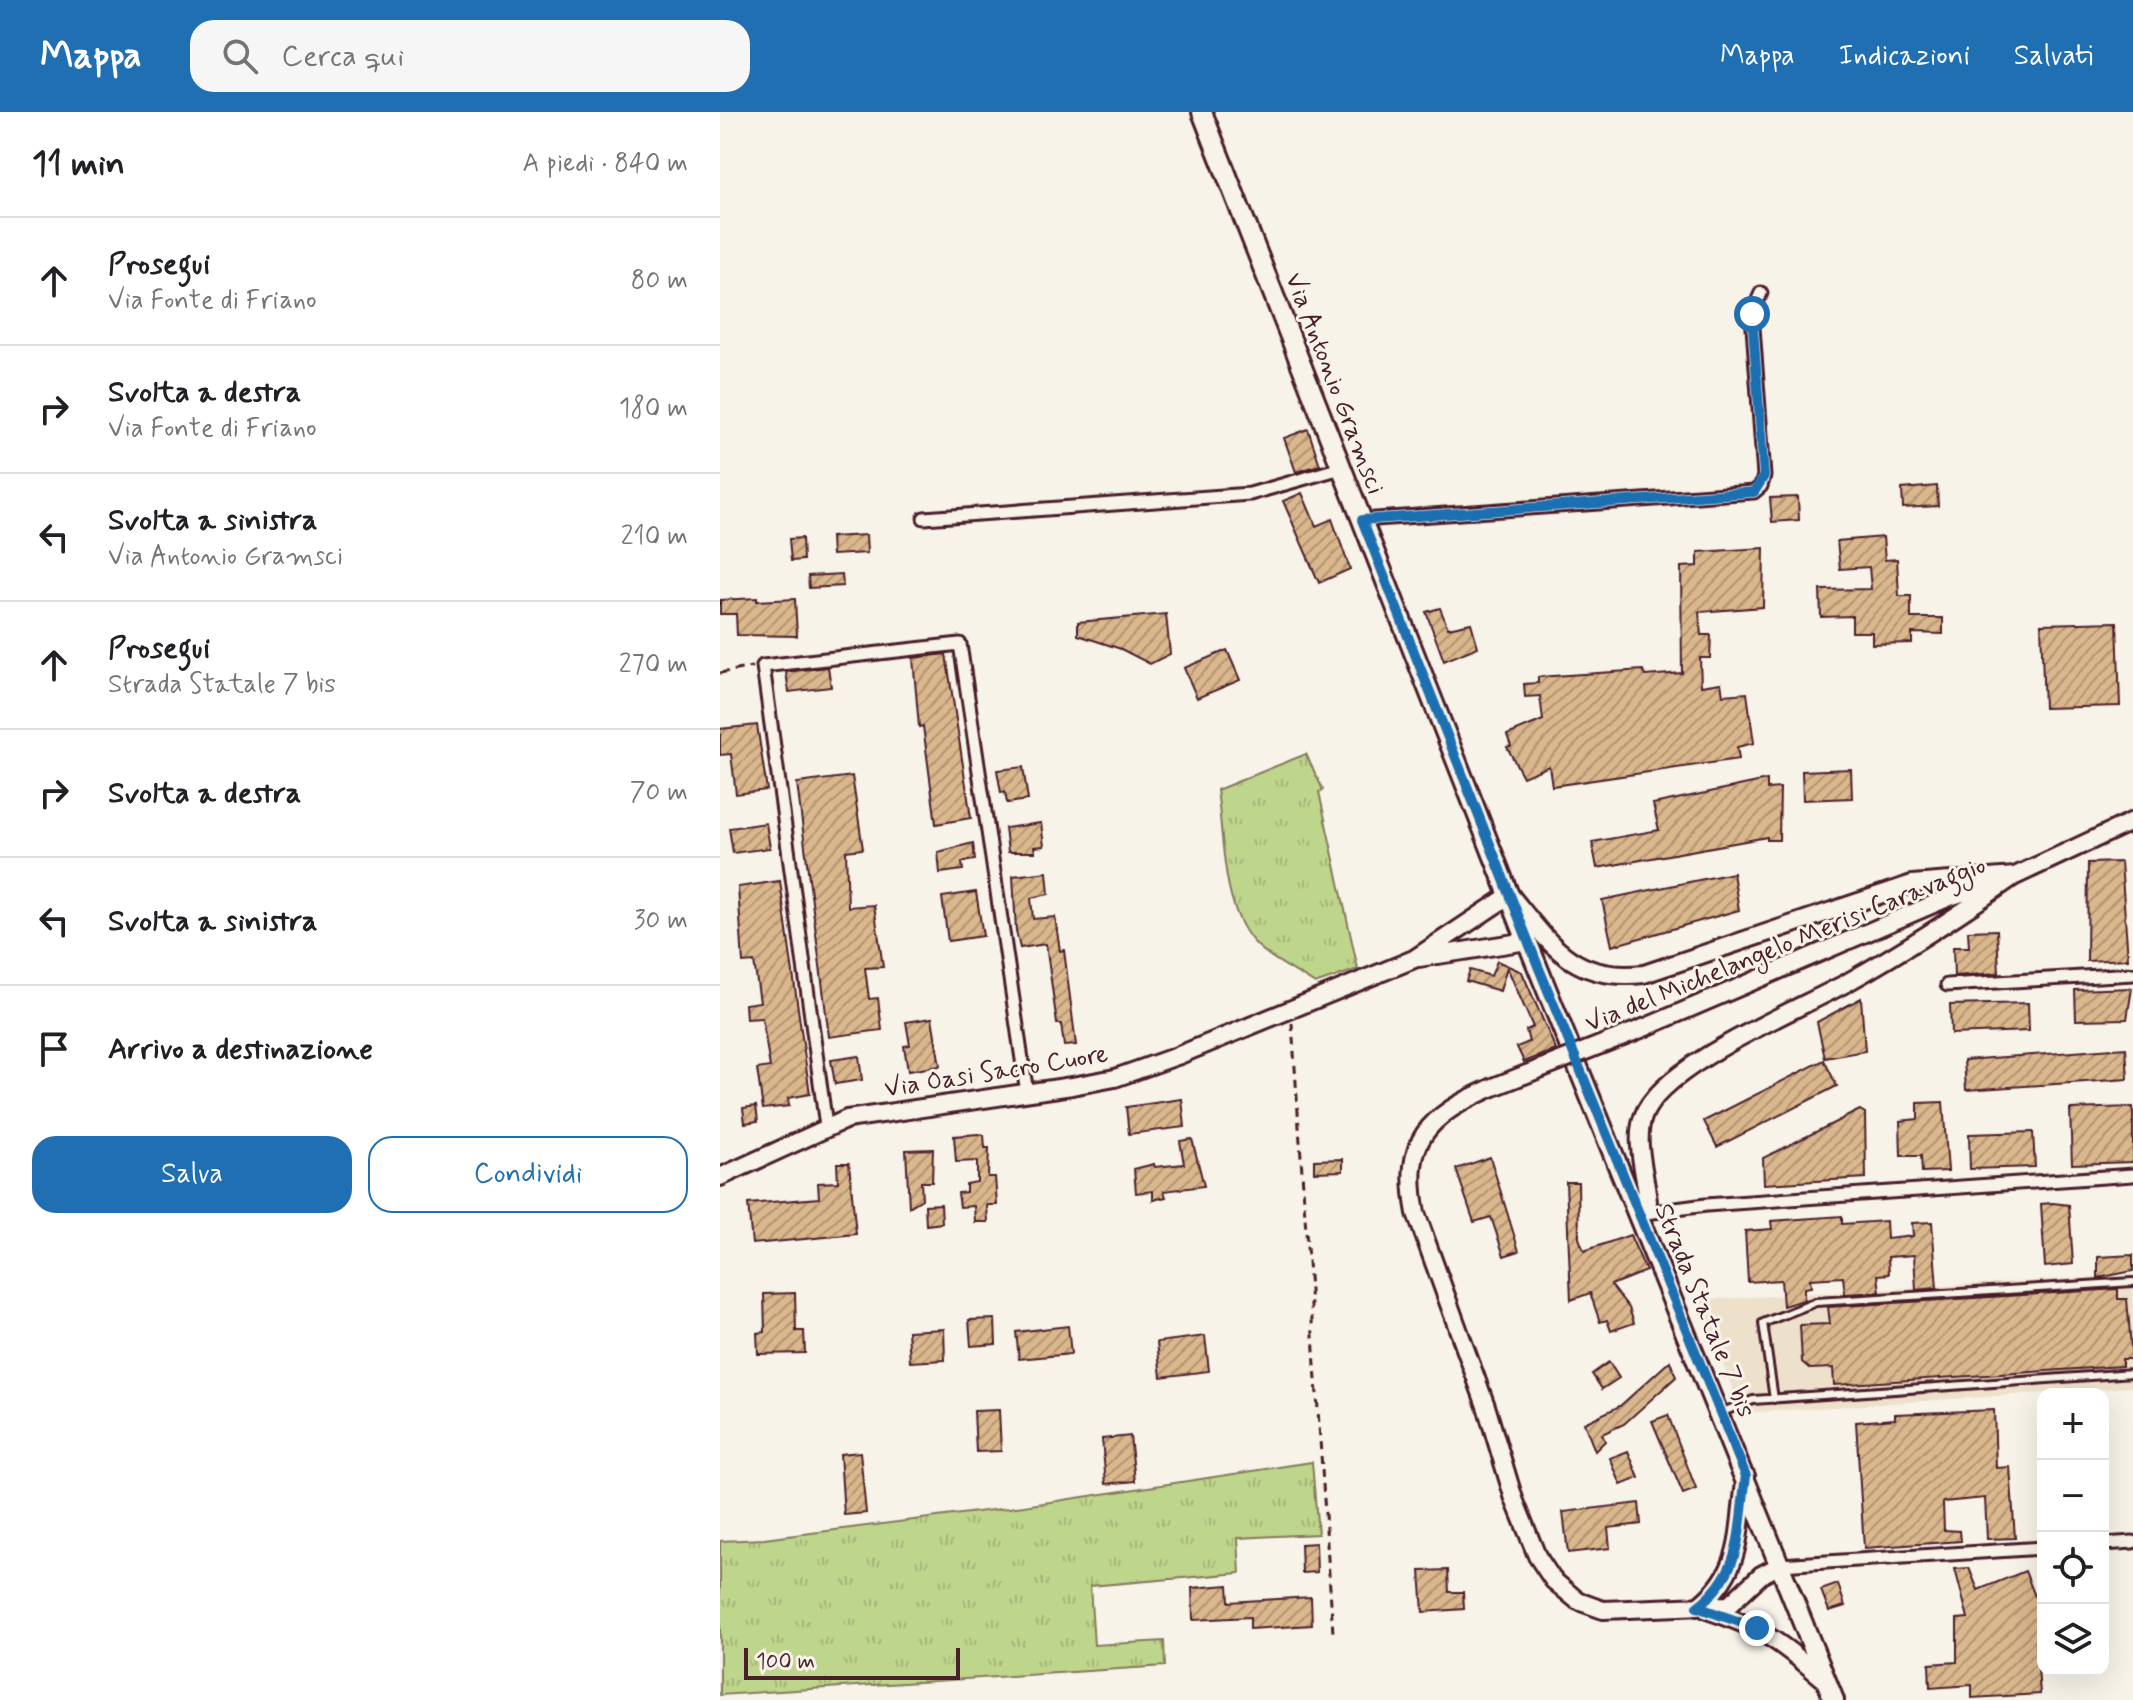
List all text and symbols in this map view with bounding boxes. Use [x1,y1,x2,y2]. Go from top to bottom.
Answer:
search box [190,20,750,92]
text: Mappa [40,32,142,81]
icon: search [218,34,262,78]
text: Cerca qui [282,37,404,76]
text: Mappa [1720,38,1795,75]
text: Indicazioni [1839,38,1970,75]
text: Salvati [2014,38,2093,75]
text: 11 min [32,142,125,187]
text: A piedi · 840 m [522,147,688,181]
text: Prosegui [108,245,210,284]
icon: ahead [32,259,76,303]
text: 80 m [631,264,688,298]
street label: Via Antonio Gramsci [1276,268,1392,499]
text: Via Fonte di Friano [108,284,317,318]
route start [1734,296,1770,332]
text: Svolta a destra [108,373,301,412]
icon: right [32,387,76,431]
text: 180 m [619,392,688,426]
text: Via Fonte di Friano [108,412,317,446]
text: Svolta a sinistra [108,501,318,540]
icon: left [32,515,76,559]
text: 210 m [621,520,688,554]
text: Via Antonio Gramsci [108,540,343,574]
text: Prosegui [108,629,210,668]
icon: ahead [32,643,76,687]
text: 270 m [619,648,688,682]
text: Strada Statale 7 bis [108,668,336,702]
icon: right [32,771,76,815]
text: Svolta a destra [108,774,301,813]
text: 70 m [630,776,688,810]
street label: Via del Michelangelo Merisi Caravaggio [1580,849,1992,1044]
icon: left [32,899,76,943]
text: Svolta a sinistra [108,902,318,941]
text: 30 m [634,904,688,938]
icon: arrive [32,1027,76,1071]
text: Arrivo a destinazione [108,1030,373,1069]
street label: Via Oasi Sacro Cuore [882,1037,1111,1106]
button: Salva [32,1136,352,1213]
button: Condividi [368,1136,688,1213]
street label: Strada Statale 7 bis [1646,1199,1763,1423]
map controls [2037,1388,2109,1676]
button: + [2037,1388,2109,1460]
button: − [2037,1460,2109,1532]
button: locate [2037,1532,2109,1604]
button: layers [2037,1604,2109,1676]
route end [1739,1610,1775,1646]
scale bar [744,1644,960,1680]
text: 100 m [756,1648,815,1676]

